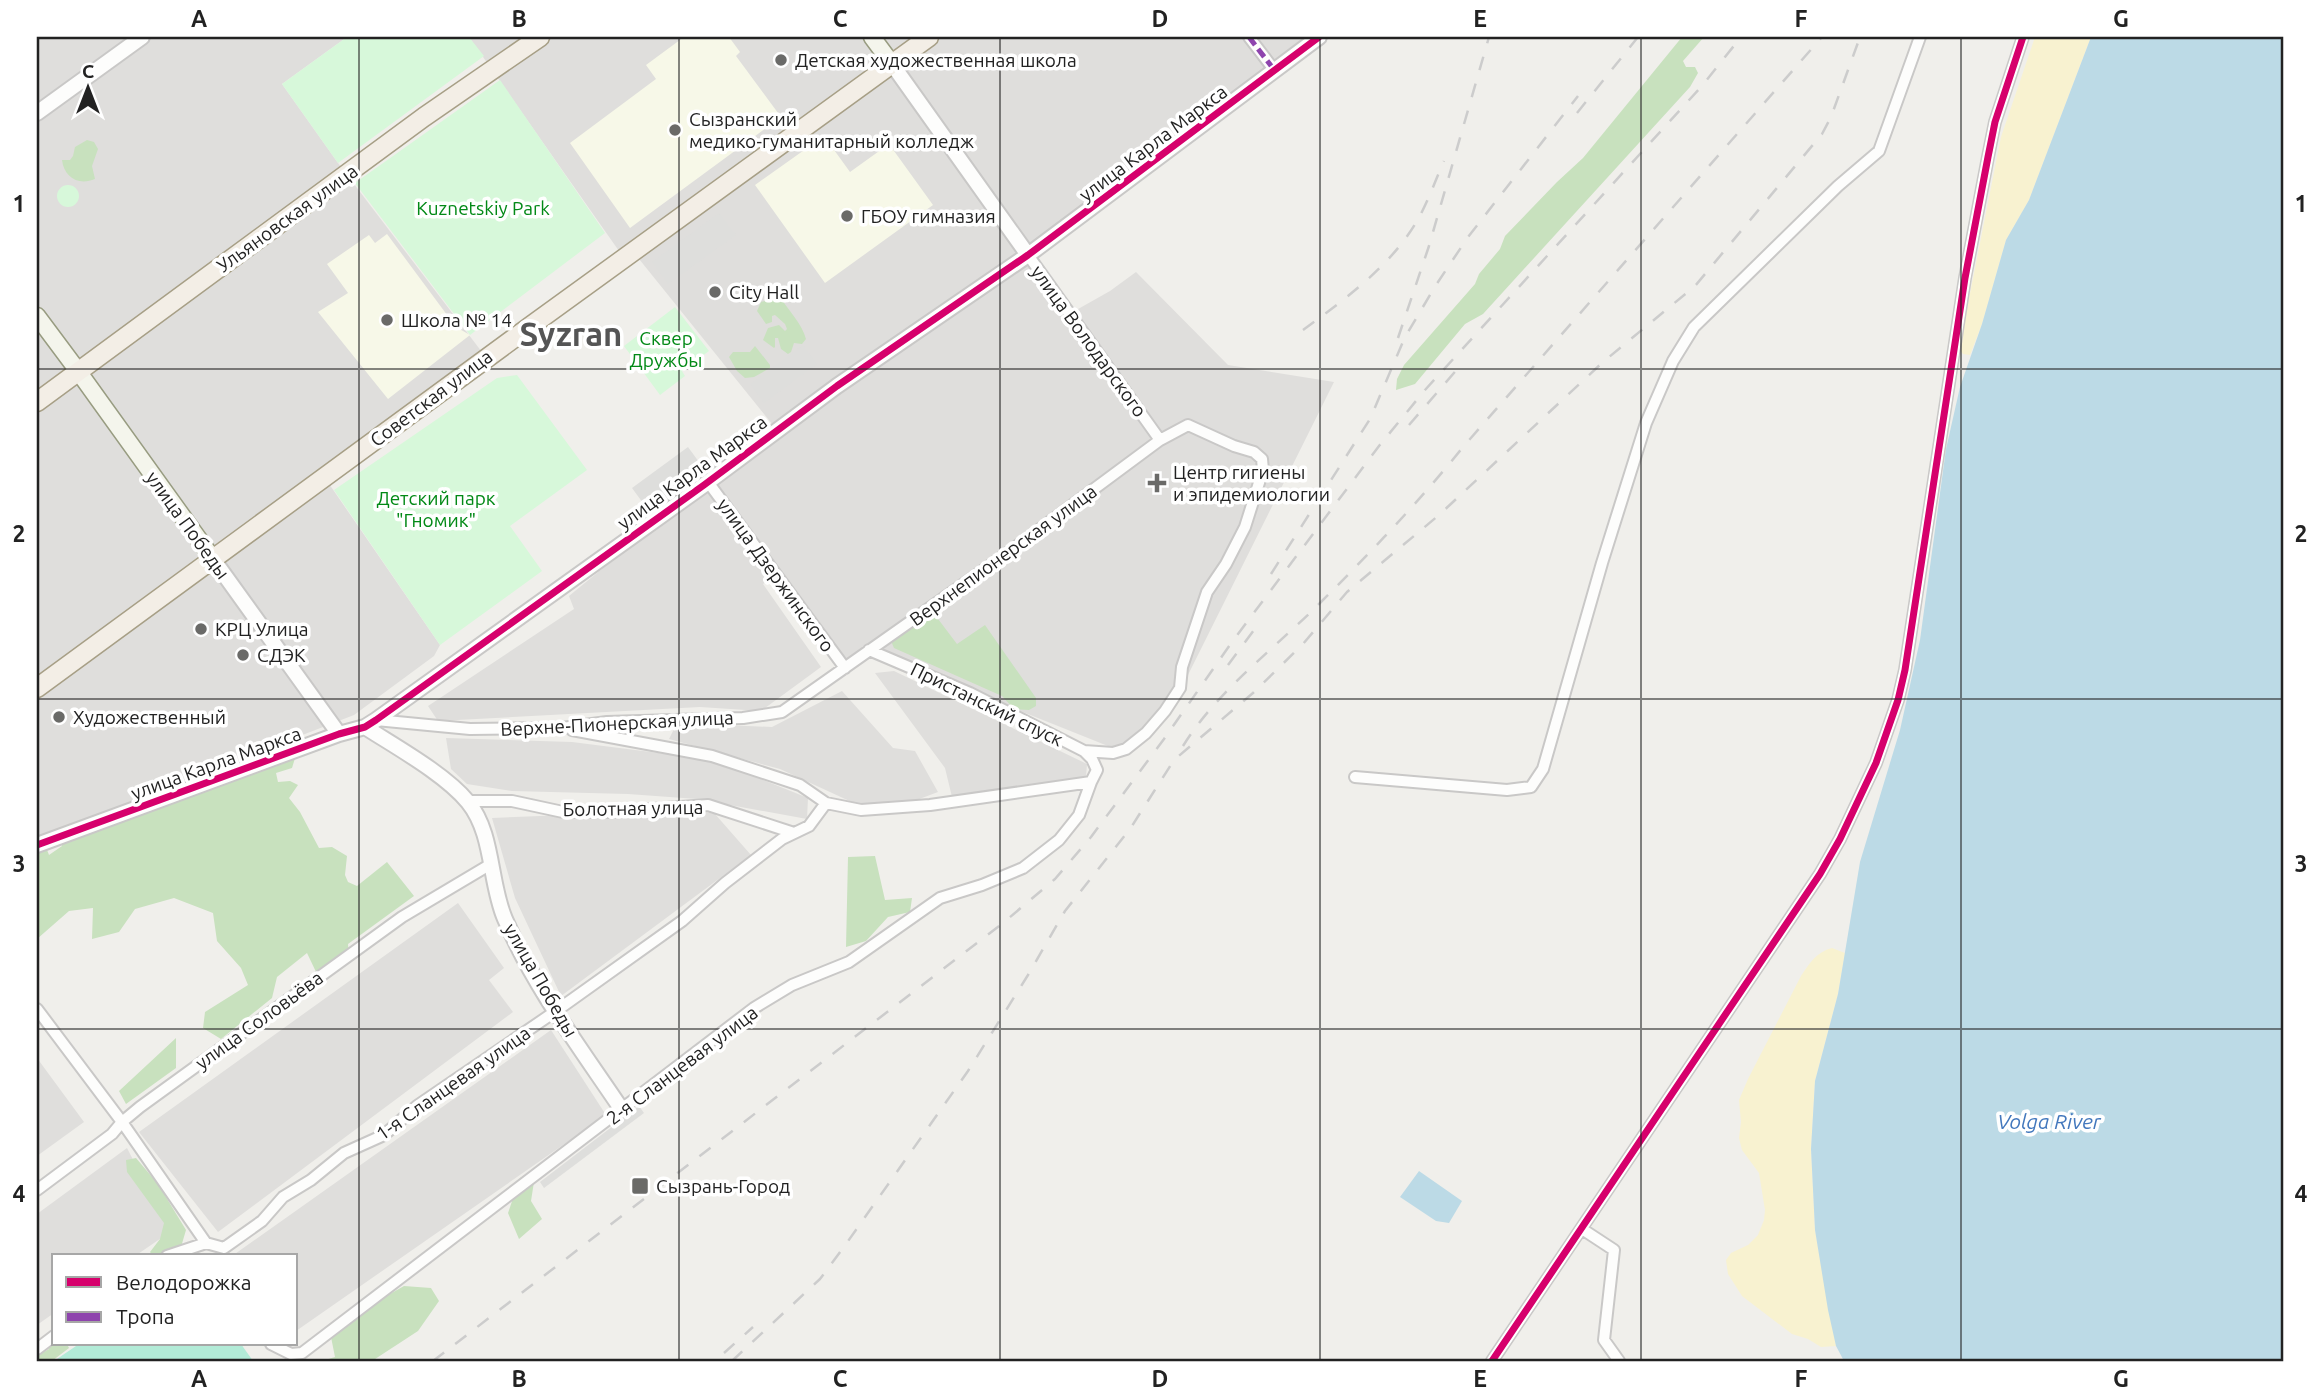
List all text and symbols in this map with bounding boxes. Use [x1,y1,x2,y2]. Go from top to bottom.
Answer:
text: A [191,6,207,31]
text: B [511,6,527,31]
text: C [833,6,848,31]
text: D [1152,6,1168,31]
text: E [1473,6,1487,31]
text: F [1795,6,1808,31]
text: G [2113,6,2129,31]
place label: Детская художественная школа [795,49,1077,71]
north arrow [52,52,122,122]
marker: Детская художественная школа [773,52,789,68]
text: С [82,60,94,82]
street label: улица Карла Маркса [1075,80,1231,206]
place label: Сызранский медико-гуманитарный колледж [689,108,974,152]
marker: Сызранский медико-гуманитарный колледж [667,122,683,138]
street label: Ульяновская улица [212,160,362,276]
text: 1 [13,191,25,216]
text: 1 [2295,191,2307,216]
park label: Kuznetskiy Park [416,197,550,219]
place label: ГБОУ гимназия [861,205,996,227]
marker: ГБОУ гимназия [839,208,855,224]
street label: улица Володарского [1027,261,1151,421]
place label: City Hall [729,281,799,303]
marker: City Hall [707,284,723,300]
place label: Школа № 14 [401,309,512,331]
marker: Школа № 14 [379,312,395,328]
district label: Syzran [520,315,622,352]
park label: Сквер Дружбы [630,327,702,371]
street label: Советская улица [366,345,496,451]
street label: улица Карла Маркса [613,410,771,534]
place label: Центр гигиены и эпидемиологии [1173,461,1330,505]
street label: улица Победы [142,467,234,583]
marker: Центр гигиены и эпидемиологии [1147,473,1167,493]
street label: Верхнепионерская улица [905,480,1101,630]
park label: Детский парк "Гномик" [376,487,496,531]
street label: улица Дзержинского [713,494,839,656]
text: 2 [13,521,25,546]
text: 2 [2295,521,2307,546]
place label: КРЦ Улица [215,618,309,640]
marker: КРЦ Улица [193,621,209,637]
place label: СДЭК [257,644,306,666]
marker: СДЭК [235,647,251,663]
street label: Пристанский спуск [907,658,1067,751]
place label: Художественный [73,706,226,728]
street label: Верхне-Пионерская улица [500,706,734,740]
marker: Художественный [51,709,67,725]
street label: улица Карла Маркса [128,722,304,804]
street label: Болотная улица [562,796,704,820]
text: 3 [13,851,25,876]
text: 3 [2295,851,2307,876]
street label: улица Победы [500,919,582,1041]
street label: улица Соловьёва [191,966,327,1074]
street label: 2-я Сланцевая улица [602,1001,762,1129]
street label: 1-я Сланцевая улица [372,1021,534,1145]
water label: Volga River [1997,1109,2102,1133]
place label: Сызрань-Город [656,1175,790,1197]
marker: Сызрань-Город [630,1176,650,1196]
text: 4 [13,1181,26,1206]
text: 4 [2295,1181,2308,1206]
legend [52,1254,298,1346]
text: Велодорожка [116,1270,252,1294]
text: Тропа [116,1304,175,1328]
text: A [191,1366,207,1391]
text: B [511,1366,527,1391]
text: C [833,1366,848,1391]
text: D [1152,1366,1168,1391]
text: E [1473,1366,1487,1391]
text: F [1795,1366,1808,1391]
text: G [2113,1366,2129,1391]

